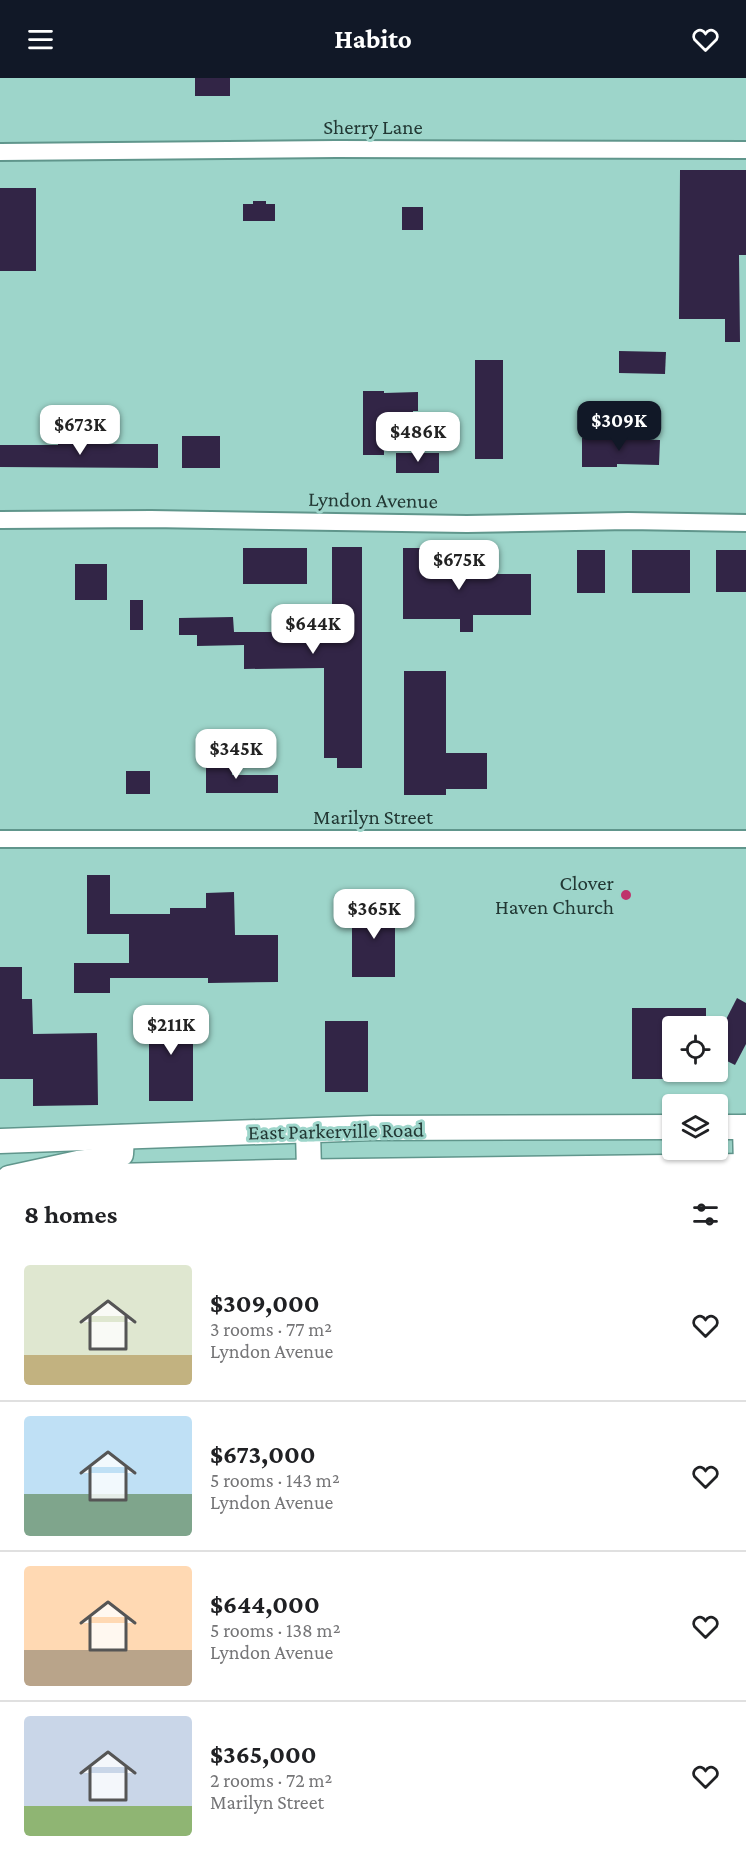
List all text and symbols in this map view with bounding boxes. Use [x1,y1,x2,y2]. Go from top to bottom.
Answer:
icon: menu [24,23,57,56]
icon: heart [689,23,722,56]
text: Habito [334,24,412,54]
street label: Sherry Lane [323,115,423,139]
pin: $309K [577,401,661,452]
pin: $673K [38,405,122,456]
text: $309K [591,409,647,431]
pin: $486K [376,412,460,463]
text: $673K [54,413,106,435]
text: $486K [390,420,446,442]
street label: Lyndon Avenue [308,487,438,513]
pin: $675K [417,540,501,591]
text: $675K [433,548,485,570]
pin: $644K [271,604,355,655]
text: $644K [285,612,341,634]
pin: $345K [194,729,278,780]
text: $345K [209,737,263,759]
street label: Marilyn Street [313,805,434,829]
place label: Clover Haven Church [495,871,615,919]
marker: Clover Haven Church [619,888,633,902]
pin: $365K [332,889,416,940]
text: $365K [348,897,400,919]
pin: $211K [129,1005,213,1056]
text: $211K [147,1013,195,1035]
map controls [662,1016,728,1160]
button: locate [662,1016,728,1082]
button: layers [662,1094,728,1160]
street label: East Parkerville Road [248,1117,424,1145]
icon: filters [689,1198,722,1231]
text: 8 homes [24,1200,117,1229]
icon: home [72,1289,144,1361]
text: $309,000 [210,1289,320,1318]
icon: heart [689,1309,722,1342]
text: 3 rooms · 77 m² [210,1318,332,1340]
text: Lyndon Avenue [210,1340,333,1362]
icon: home [72,1440,144,1512]
text: $673,000 [210,1440,316,1469]
icon: heart [689,1460,722,1493]
text: 5 rooms · 143 m² [210,1469,340,1491]
text: Lyndon Avenue [210,1491,333,1513]
icon: home [72,1590,144,1662]
text: $644,000 [210,1590,320,1619]
icon: heart [689,1610,722,1643]
text: 5 rooms · 138 m² [210,1619,340,1641]
text: Lyndon Avenue [210,1641,333,1663]
icon: home [72,1740,144,1812]
text: $365,000 [210,1740,317,1769]
icon: heart [689,1760,722,1793]
text: 2 rooms · 72 m² [210,1769,332,1791]
text: Marilyn Street [210,1791,324,1813]

